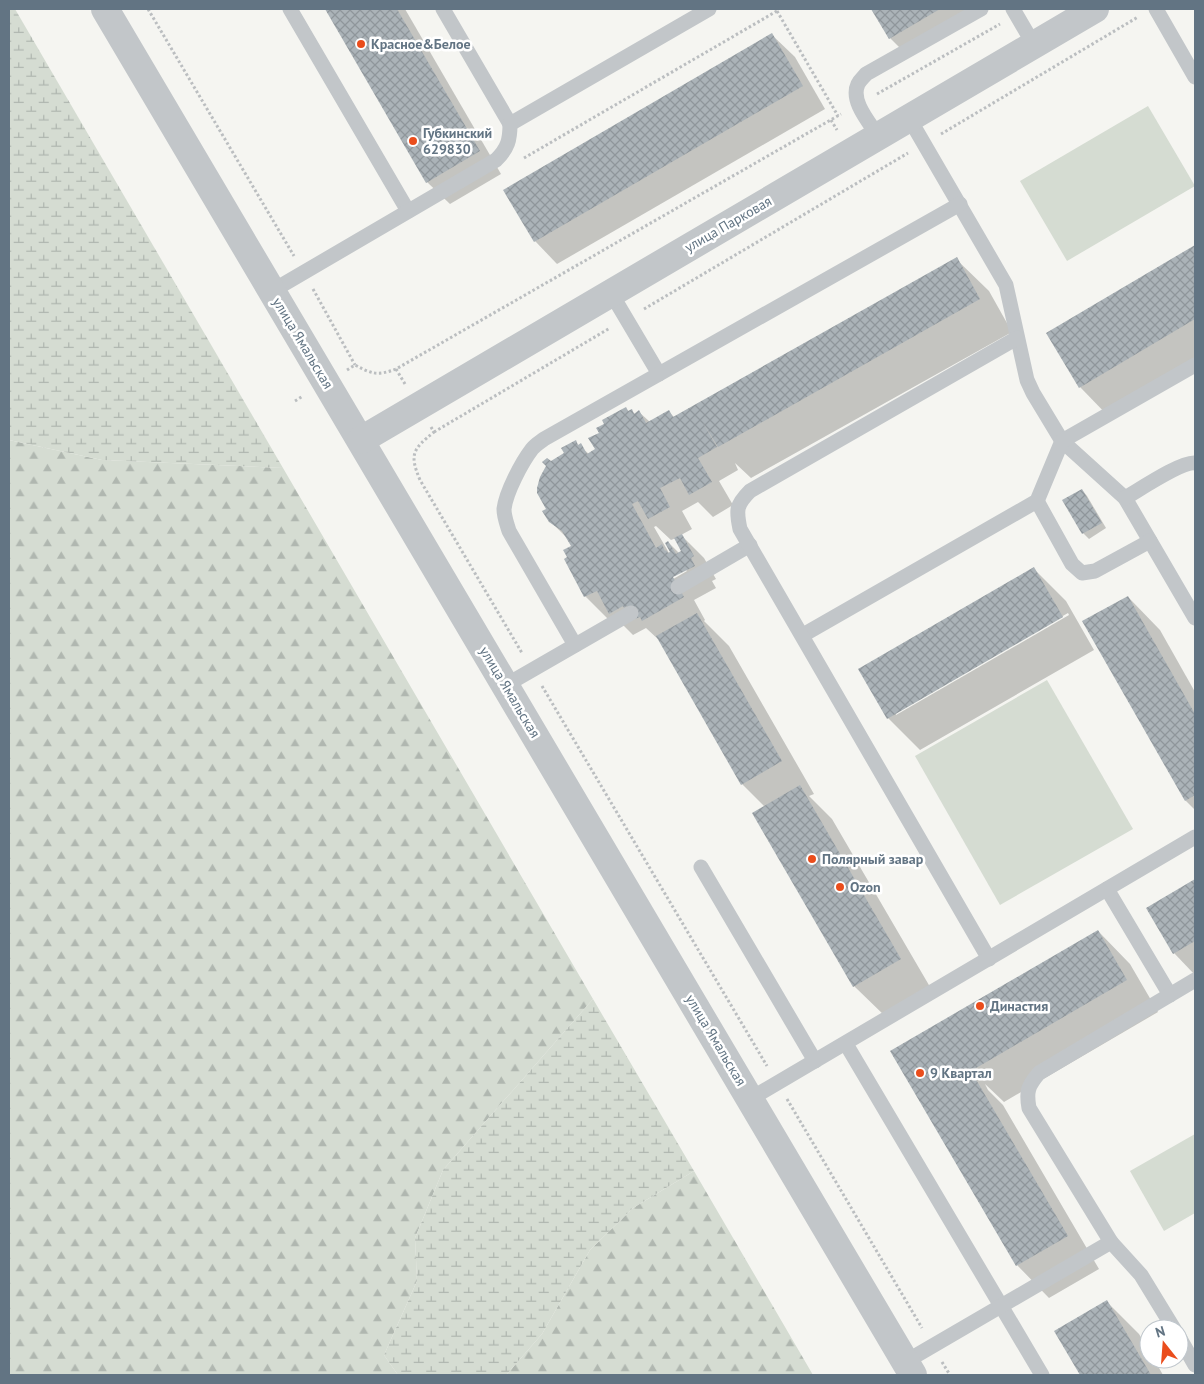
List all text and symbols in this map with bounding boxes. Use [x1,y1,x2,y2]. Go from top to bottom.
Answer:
place label: Красное&Белое [371,35,471,53]
marker: Красное&Белое [355,38,367,50]
place label: Губкинский 629830 [423,124,492,158]
marker: Губкинский 629830 [407,135,419,147]
street label: улица Парковая [681,192,775,256]
street label: улица Ямальская [269,294,337,392]
street label: улица Ямальская [476,643,544,741]
place label: Полярный завар [822,850,924,868]
marker: Полярный завар [806,853,818,865]
place label: Ozon [850,878,881,896]
marker: Ozon [834,881,846,893]
street label: улица Ямальская [682,991,750,1089]
place label: Династия [990,997,1048,1015]
marker: Династия [974,1000,986,1012]
place label: 9 Квартал [930,1064,992,1082]
marker: 9 Квартал [914,1067,926,1079]
north arrow [1139,1319,1189,1369]
text: N [1153,1322,1167,1342]

